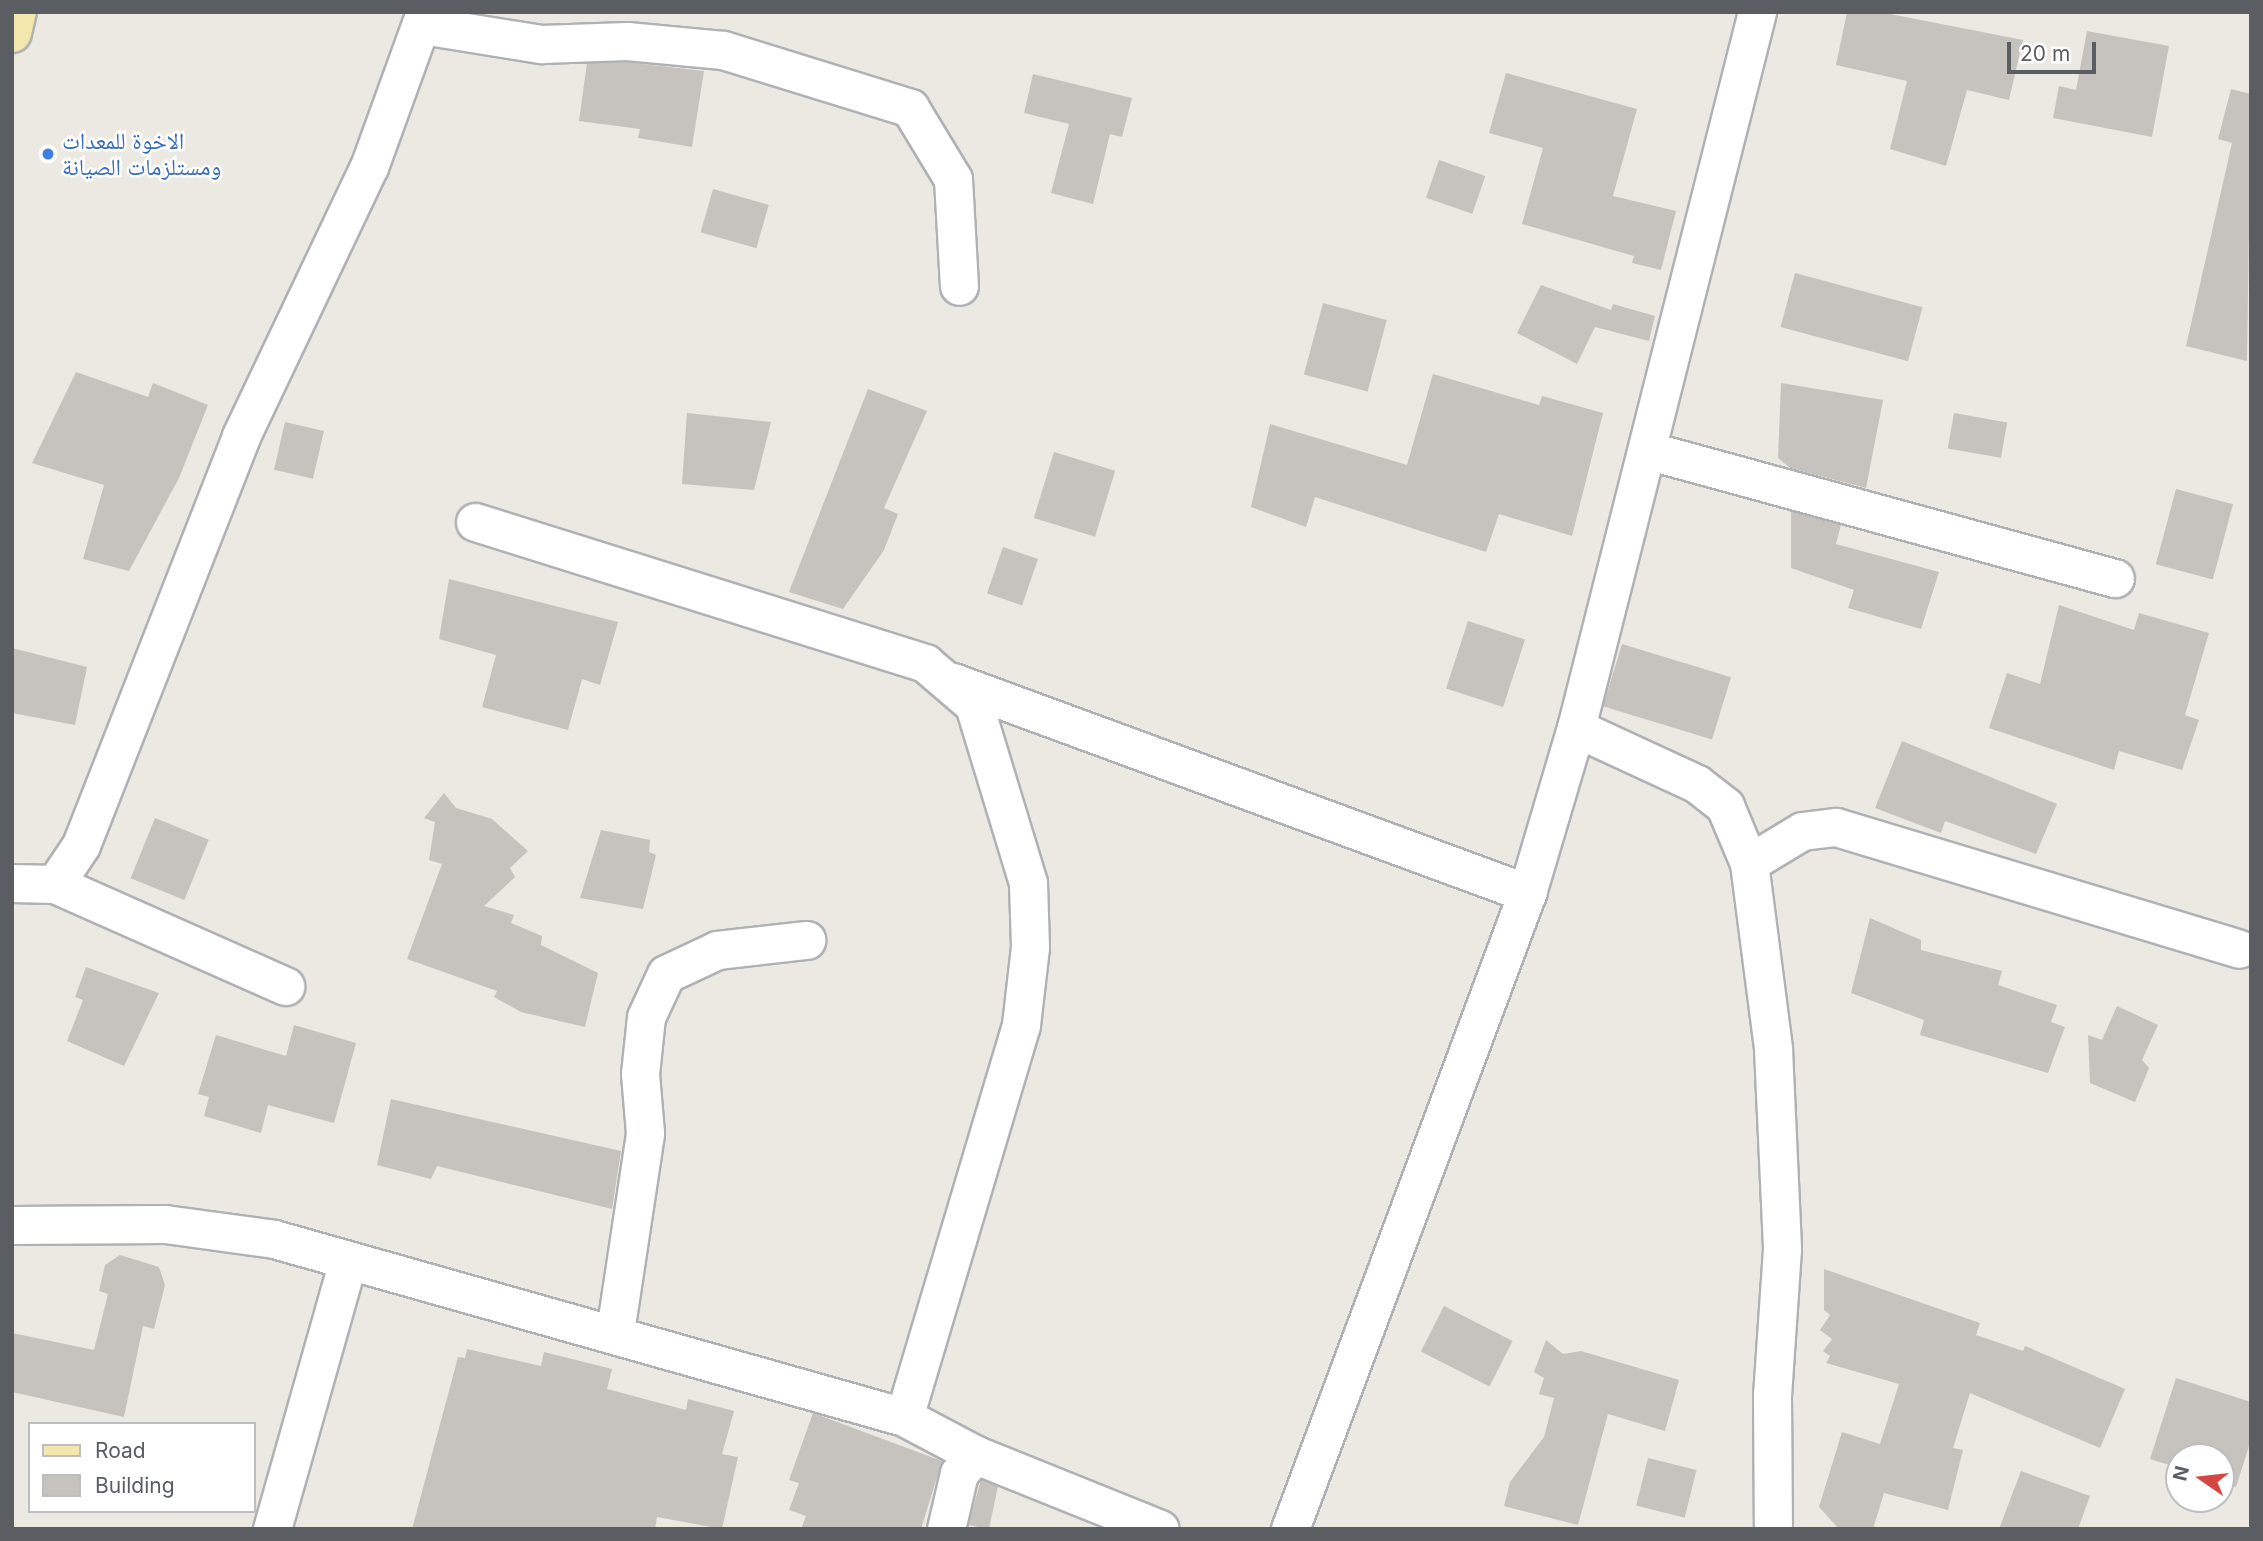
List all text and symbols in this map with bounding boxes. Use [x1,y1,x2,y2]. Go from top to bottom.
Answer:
scale bar [2011,28,2100,72]
text: 20 m [2020,41,2070,66]
place label: الاخوة للمعدات ومستلزمات الصيانة [62,127,221,181]
marker: الاخوة للمعدات ومستلزمات الصيانة [40,146,56,162]
legend [28,1422,256,1513]
text: Road [95,1438,146,1463]
north arrow [2165,1443,2235,1513]
text: N [2168,1463,2194,1483]
text: Building [95,1473,175,1498]

